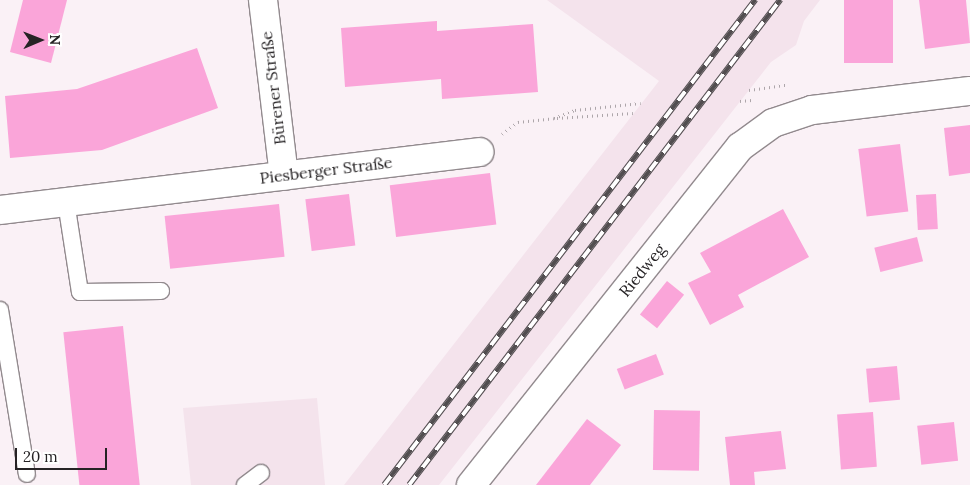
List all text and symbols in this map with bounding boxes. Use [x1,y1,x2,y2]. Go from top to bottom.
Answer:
north arrow [15,15,65,65]
street label: Bürener Straße [257,30,289,146]
text: N [46,34,64,45]
street label: Piesberger Straße [259,152,393,188]
street label: Riedweg [615,240,669,300]
scale bar [18,438,110,470]
text: 20 m [23,447,58,466]

